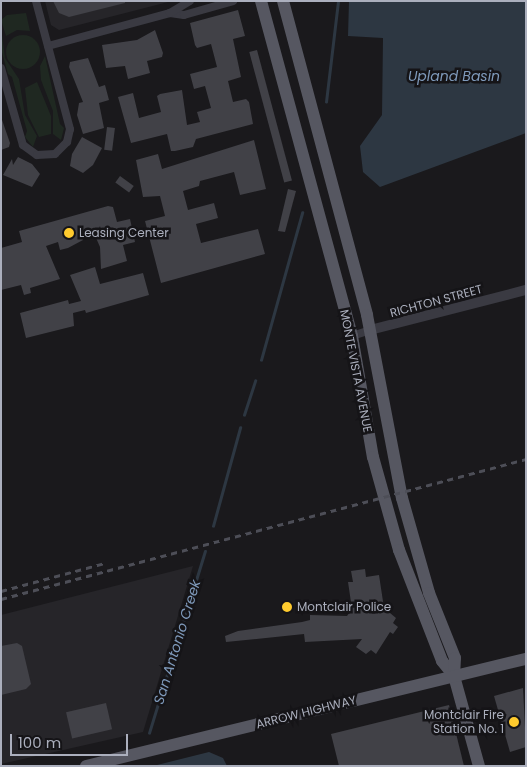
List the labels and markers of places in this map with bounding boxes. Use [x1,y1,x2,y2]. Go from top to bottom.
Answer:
place label: Leasing Center [79,226,169,240]
marker: Leasing Center [63,227,75,239]
place label: Montclair Police [297,600,391,614]
marker: Montclair Police [281,601,293,613]
place label: Montclair Fire Station No. 1 [424,708,504,736]
marker: Montclair Fire Station No. 1 [508,716,520,728]

